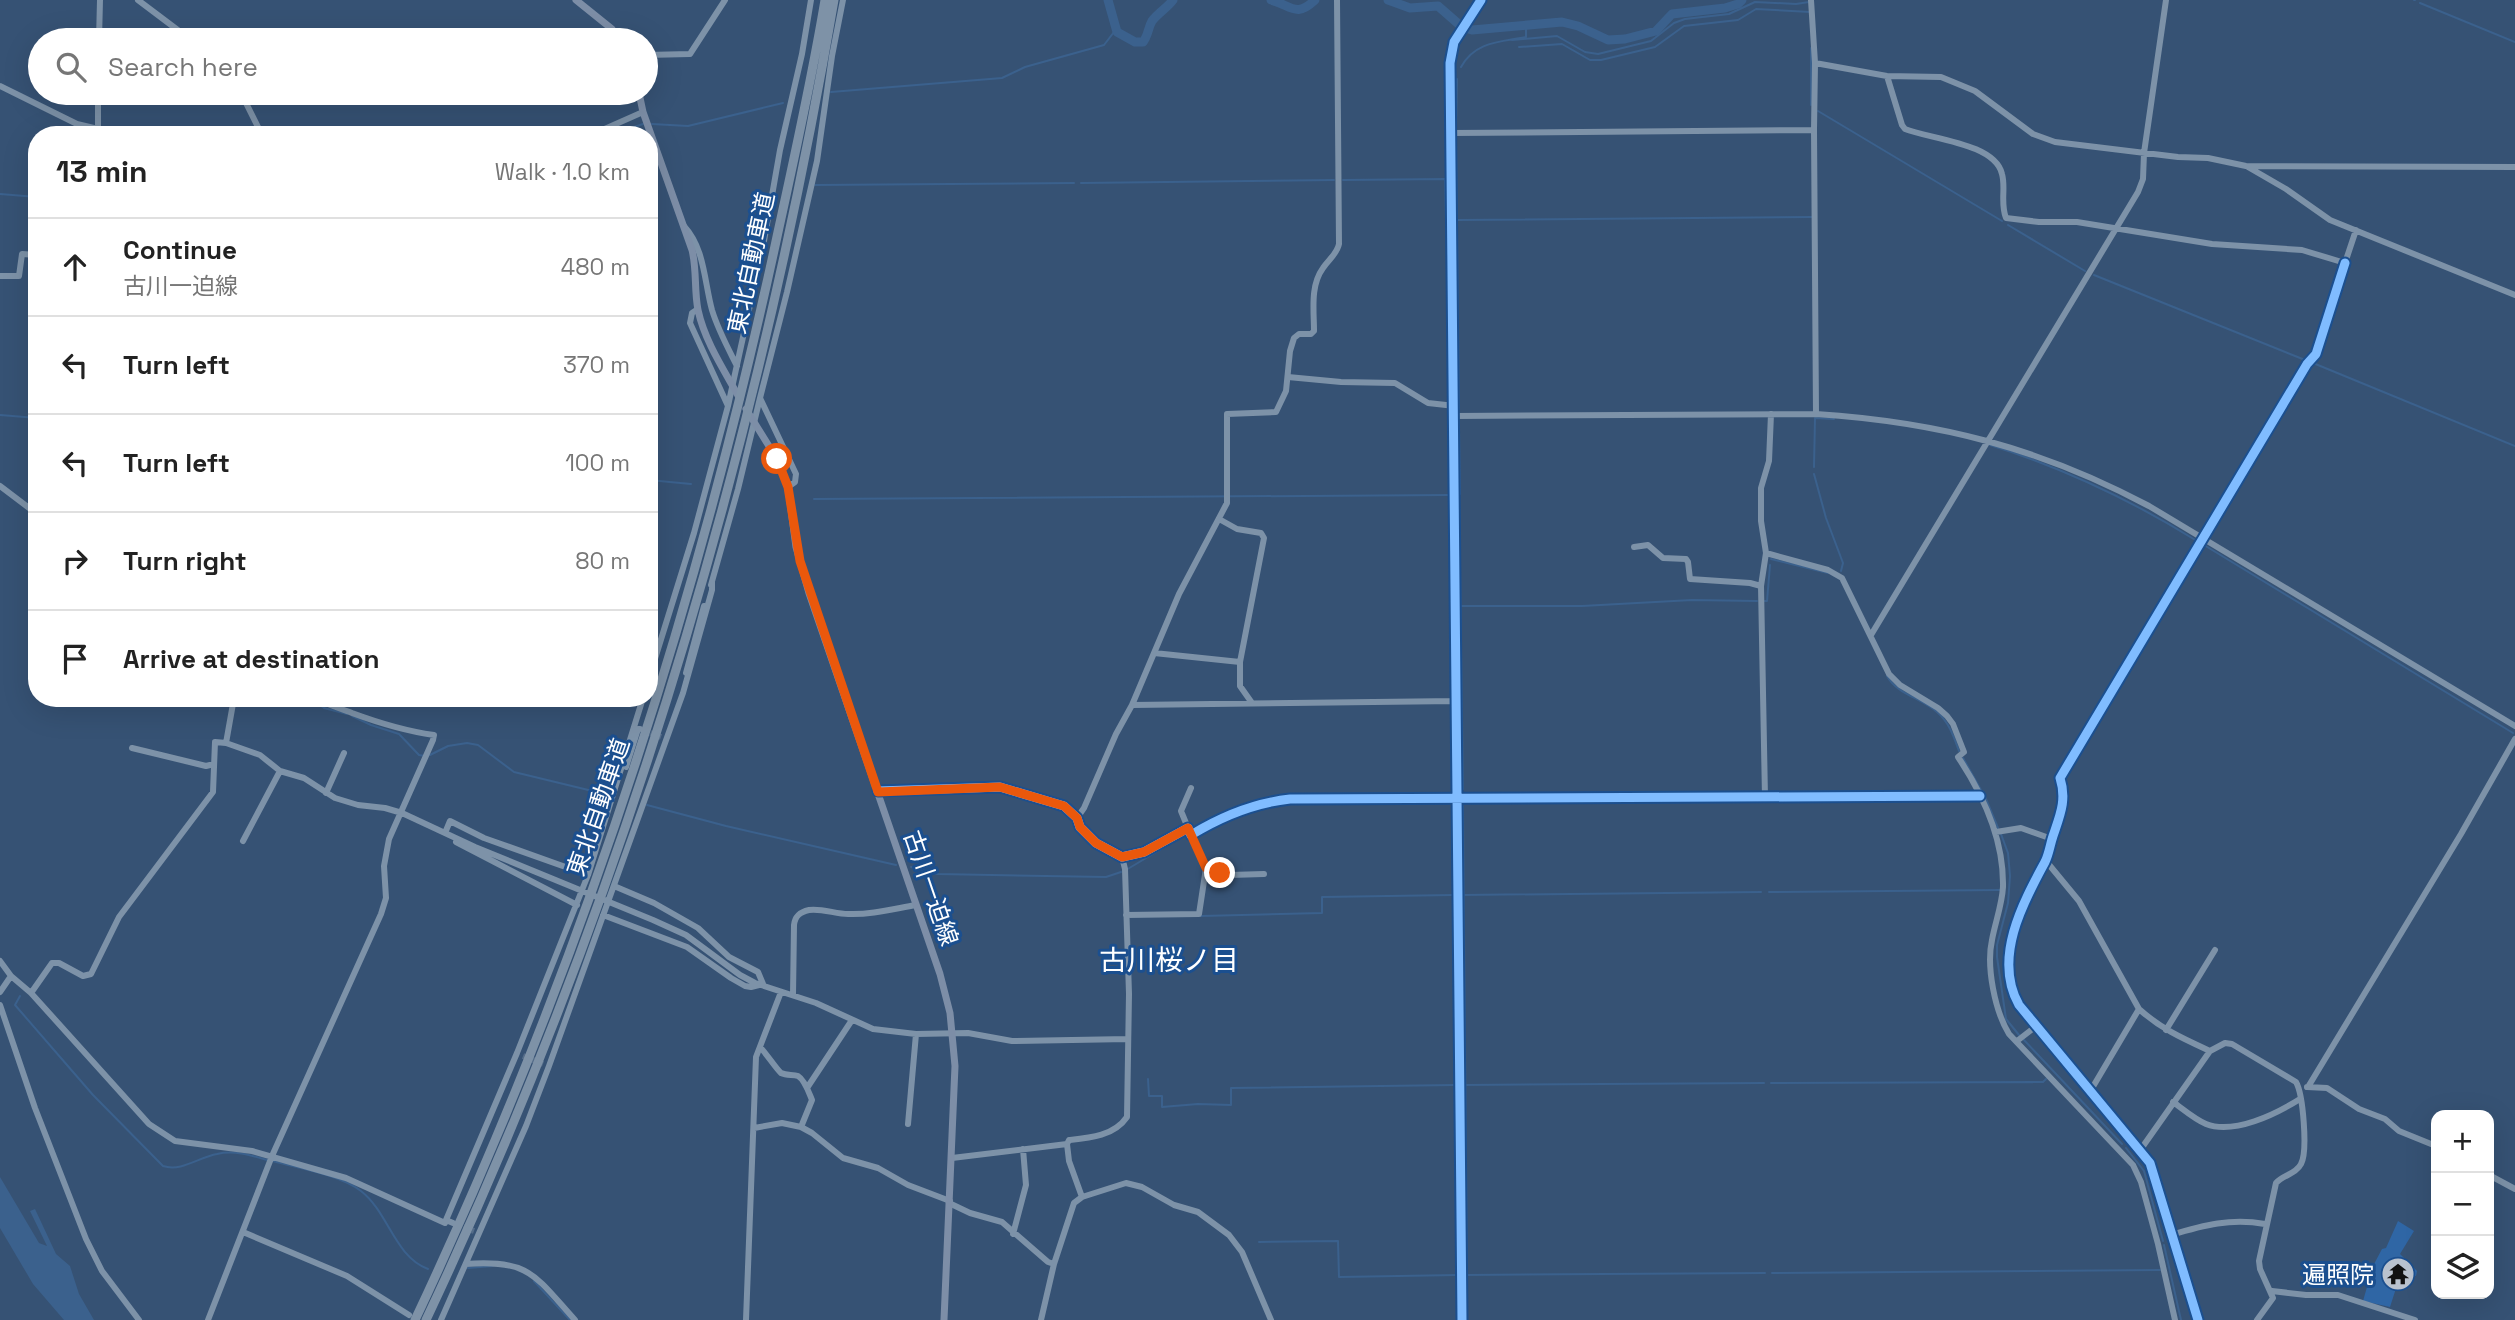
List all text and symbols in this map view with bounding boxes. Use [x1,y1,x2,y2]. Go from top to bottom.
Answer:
search box [28,28,658,105]
icon: search [52,48,90,86]
text: Search here [108,50,258,84]
text: 13 min [56,152,148,191]
text: Walk · 1.0 km [495,157,630,187]
street label: 東北自動車道 [721,189,781,337]
text: Continue [123,233,237,267]
icon: ahead [56,248,94,286]
text: 480 m [561,252,630,282]
text: 古川一迫線 [123,271,238,301]
icon: left [56,346,94,384]
text: Turn left [123,348,230,382]
text: 370 m [563,350,630,380]
route start [761,443,792,474]
icon: left [56,444,94,482]
text: Turn left [123,446,230,480]
text: 100 m [565,448,630,478]
icon: right [56,542,94,580]
text: Turn right [123,544,247,578]
text: 80 m [575,546,630,576]
icon: arrive [56,640,94,678]
text: Arrive at destination [123,642,380,676]
street label: 東北自動車道 [560,734,636,880]
street label: 古川一迫線 [897,826,965,950]
route end [1204,857,1235,888]
district label: 古川桜ノ目 [1099,942,1239,978]
map controls [2431,1110,2494,1299]
button: + [2431,1110,2494,1173]
button: − [2431,1173,2494,1236]
button: layers [2431,1236,2494,1299]
temple icon: 遍照院 [2379,1255,2417,1293]
place label: 遍照院 [2302,1259,2374,1290]

